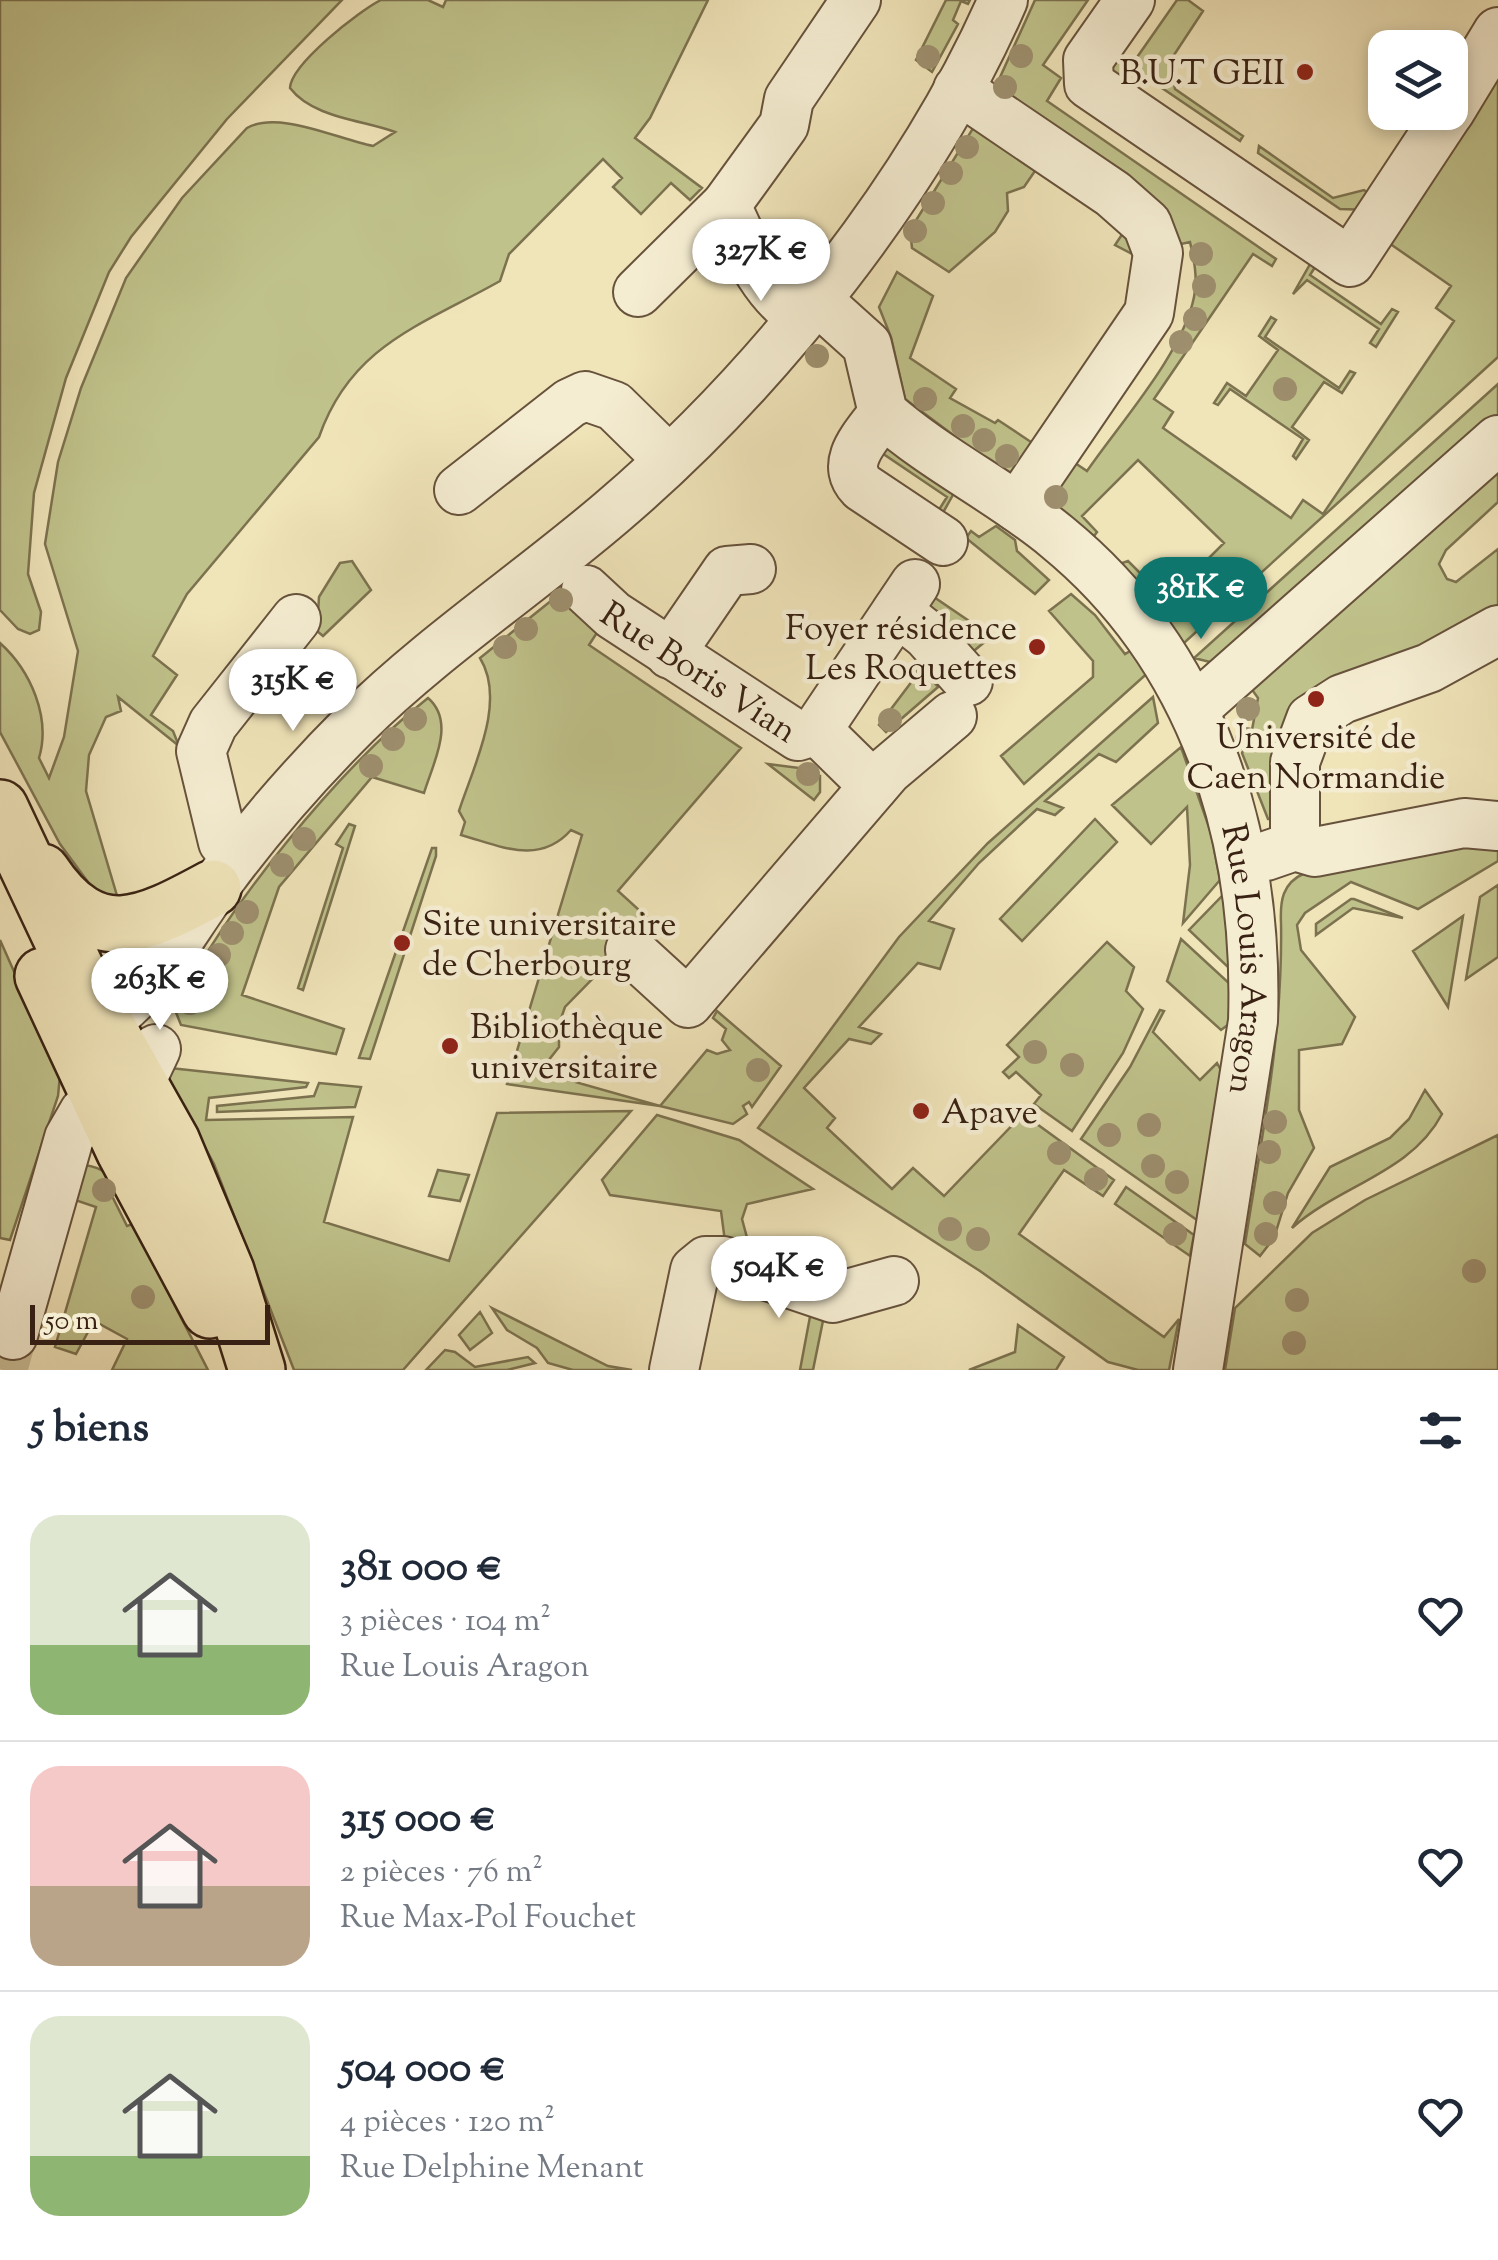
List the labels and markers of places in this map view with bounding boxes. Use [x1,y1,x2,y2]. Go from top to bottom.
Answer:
place label: B.U.T GEII [1119,50,1285,101]
marker: B.U.T GEII [1294,61,1316,83]
pin: 327K € [680,219,842,304]
pin: 381K € [1120,557,1282,642]
place label: Foyer résidence Les Roquettes [785,605,1017,696]
marker: Foyer résidence Les Roquettes [1026,636,1048,658]
pin: 315K € [212,649,374,734]
marker: Université de Caen Normandie [1305,688,1327,710]
place label: Université de Caen Normandie [1187,714,1445,805]
place label: Site universitaire de Cherbourg [422,901,677,992]
marker: Site universitaire de Cherbourg [391,932,413,954]
pin: 263K € [79,948,241,1033]
place label: Bibliothèque universitaire [470,1004,663,1095]
marker: Bibliothèque universitaire [439,1035,461,1057]
place label: Apave [941,1089,1038,1140]
marker: Apave [910,1100,932,1122]
pin: 504K € [698,1236,860,1321]

